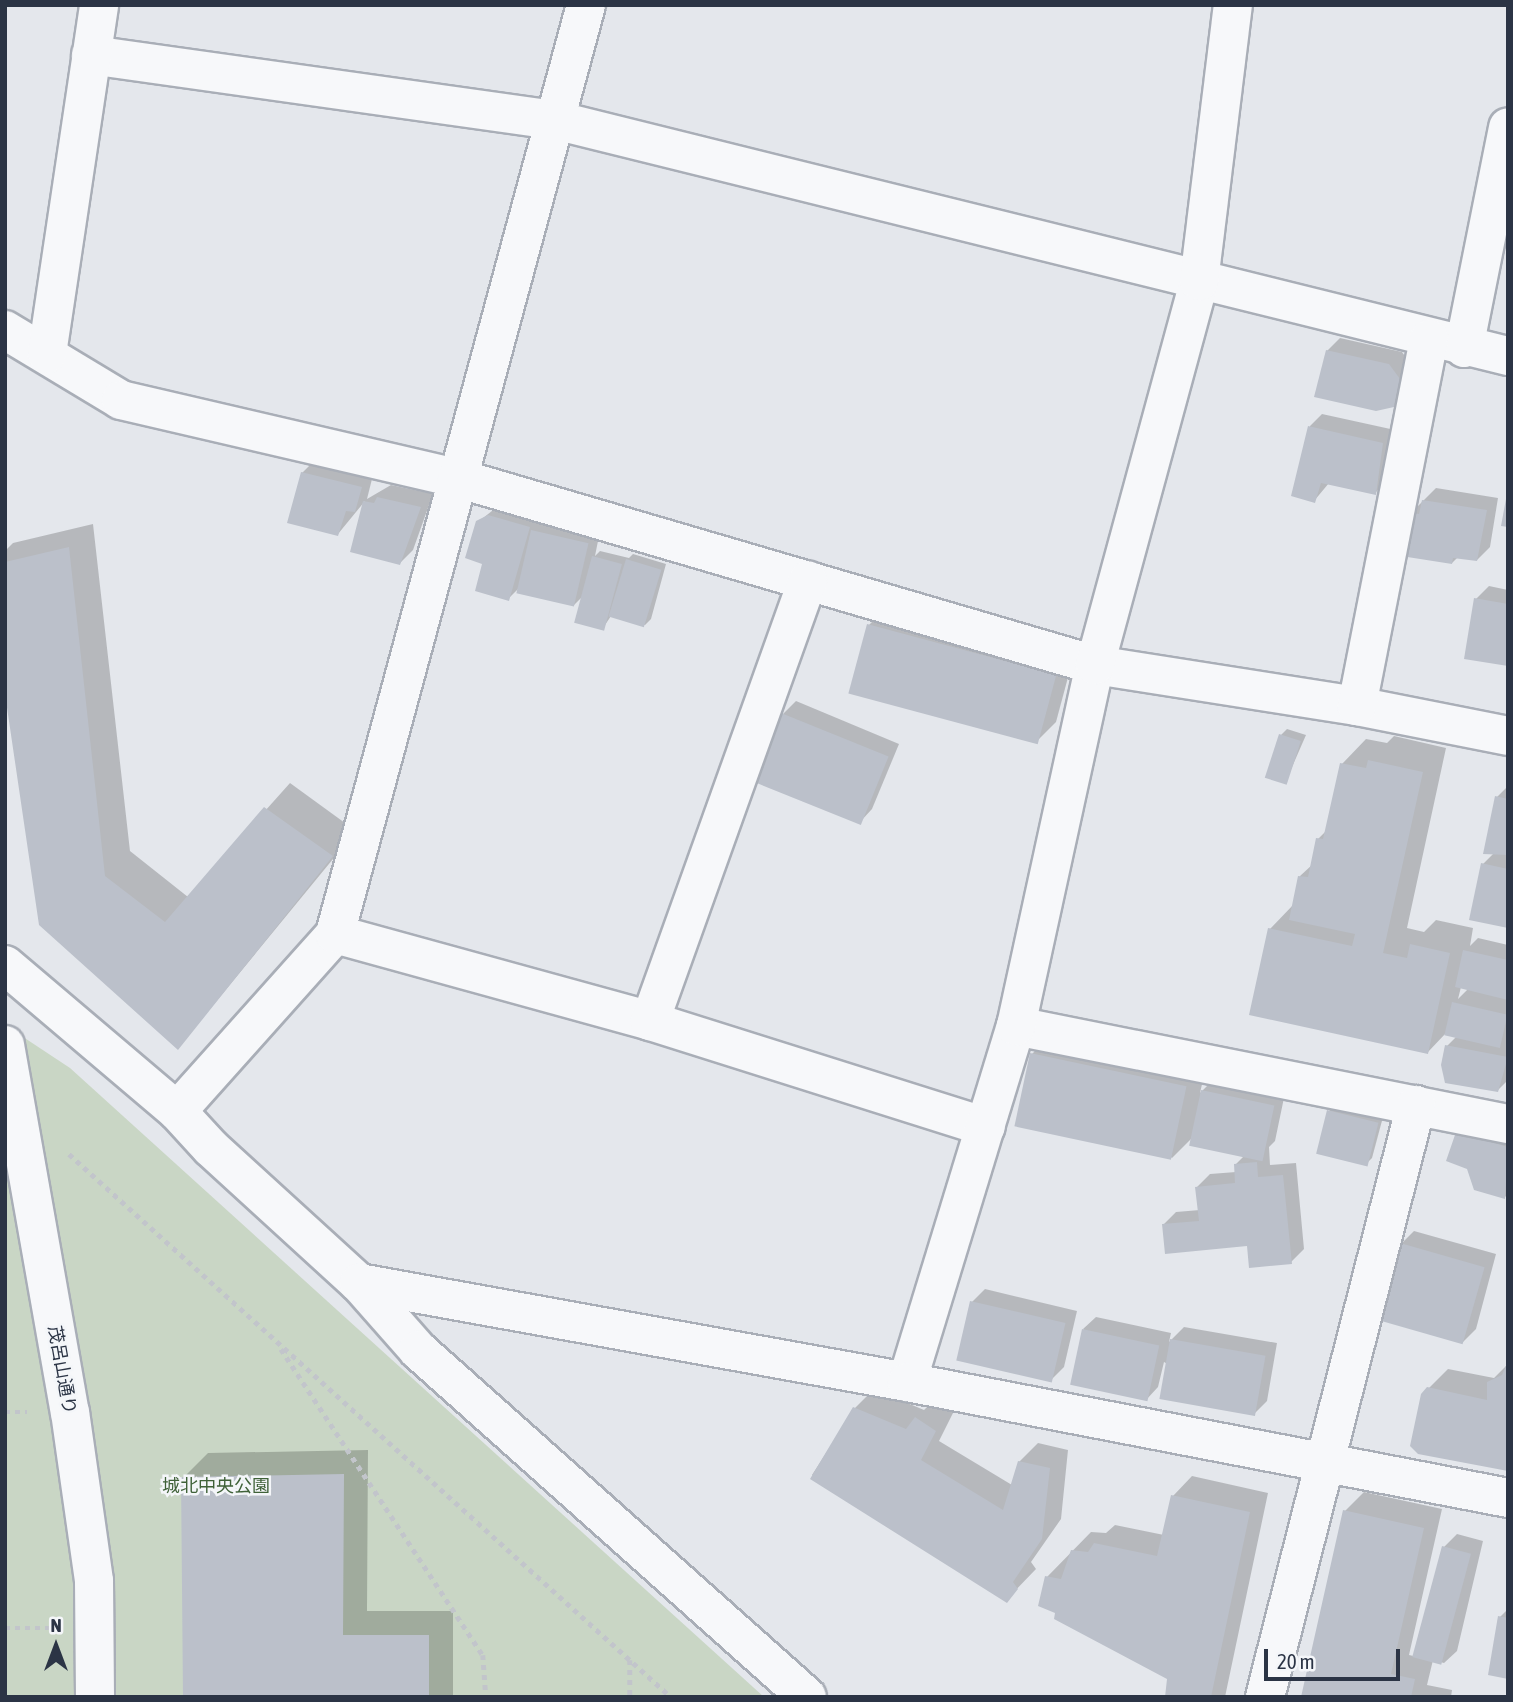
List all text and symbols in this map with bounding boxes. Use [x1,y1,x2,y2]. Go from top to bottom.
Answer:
street label: 茂呂山通り [44,1324,80,1416]
park label: 城北中央公園 [162,1475,270,1497]
north arrow [21,1611,91,1681]
text: N [50,1614,62,1636]
scale bar [1268,1636,1404,1680]
text: 20 m [1277,1649,1315,1673]

